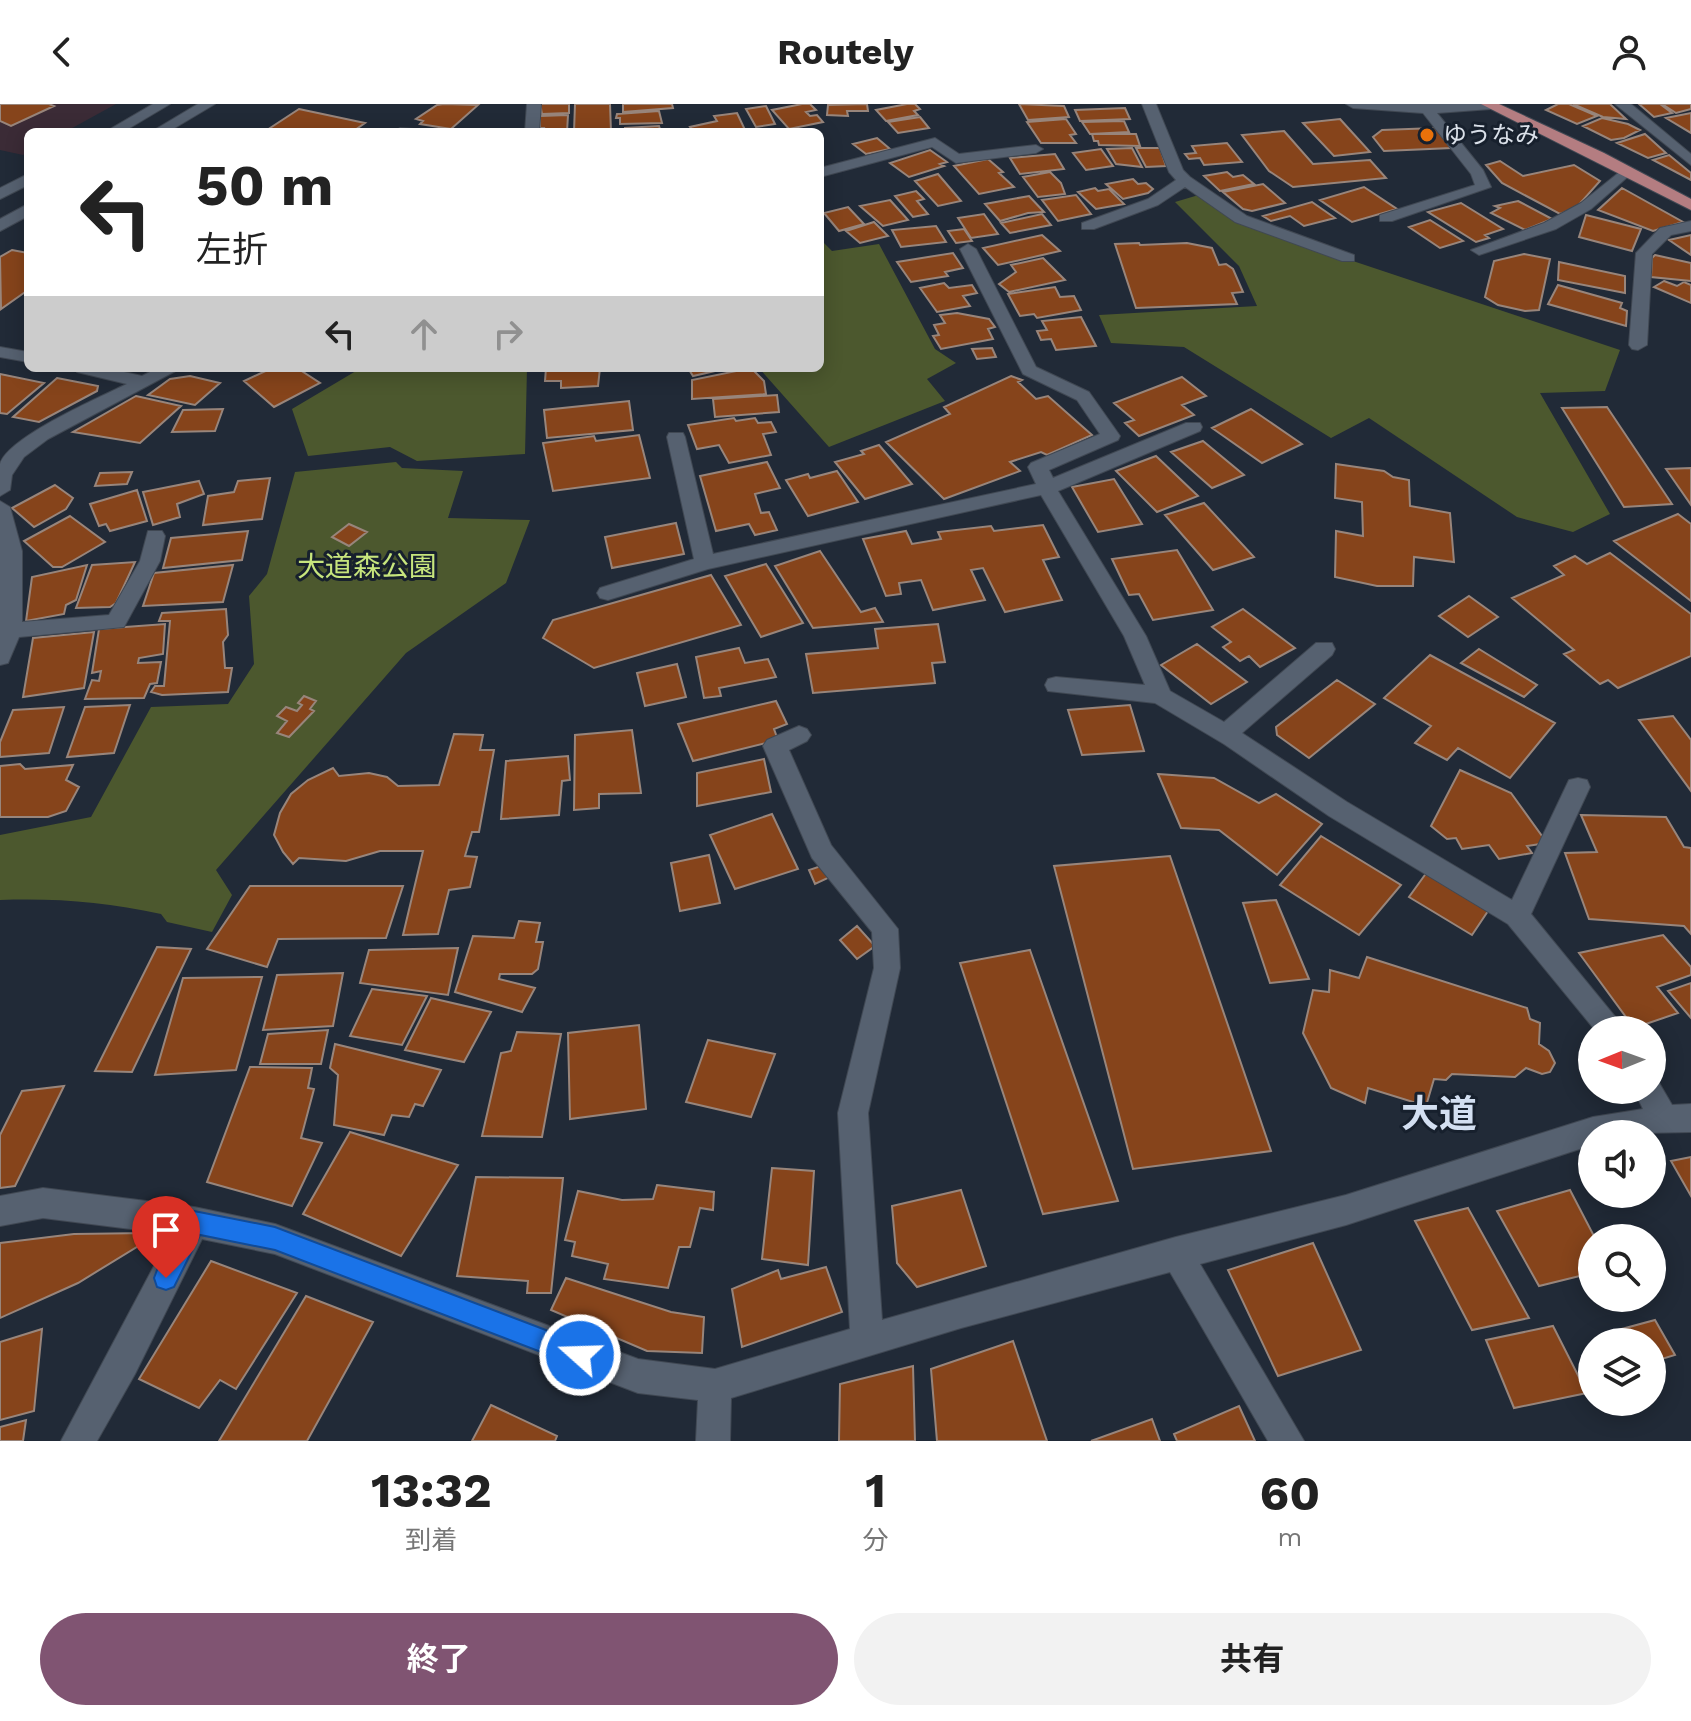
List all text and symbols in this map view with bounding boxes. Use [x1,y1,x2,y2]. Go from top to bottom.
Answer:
icon: back [40,30,84,74]
icon: person [1607,30,1651,74]
text: Routely [777,31,914,73]
place label: ゆうなみ [1443,121,1539,149]
marker: ゆうなみ [1418,126,1436,144]
text: 50 m [196,153,333,219]
icon: left [64,160,168,264]
text: 左折 [196,229,268,271]
icon: left [318,312,362,356]
icon: ahead [402,312,446,356]
icon: right [486,312,530,356]
park label: 大道森公園 [297,550,437,583]
north arrow [1578,1016,1666,1104]
map controls [1578,1016,1666,1416]
district label: 大道 [1401,1092,1477,1136]
button: sound [1578,1120,1666,1208]
pin [132,1196,200,1278]
icon: arrive [144,1208,188,1252]
button: search [1578,1224,1666,1312]
position arrow [538,1313,622,1397]
button: layers [1578,1328,1666,1416]
text: 13:32 [371,1462,492,1519]
text: 1 [865,1462,886,1519]
text: 60 [1260,1465,1320,1522]
text: m [1277,1522,1302,1552]
text: 到着 [405,1525,457,1555]
text: 分 [863,1525,889,1555]
button: 終了 [40,1613,838,1705]
button: 共有 [854,1613,1651,1705]

